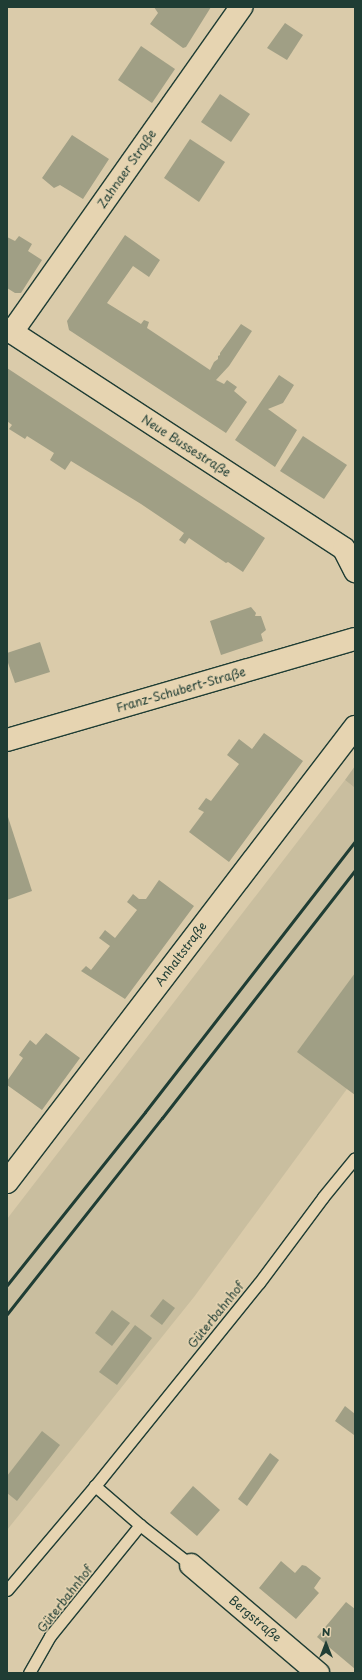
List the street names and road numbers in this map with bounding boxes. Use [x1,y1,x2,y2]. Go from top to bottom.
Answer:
street label: Zahnaer Straße [94,127,160,211]
street label: Neue Bussestraße [139,412,233,480]
street label: Franz-Schubert-Straße [115,665,247,715]
street label: Anhaltstraße [152,919,210,989]
street label: Güterbahnhof [185,1279,247,1351]
street label: Güterbahnhof [34,1563,96,1635]
street label: Bergstraße [226,1593,284,1645]

